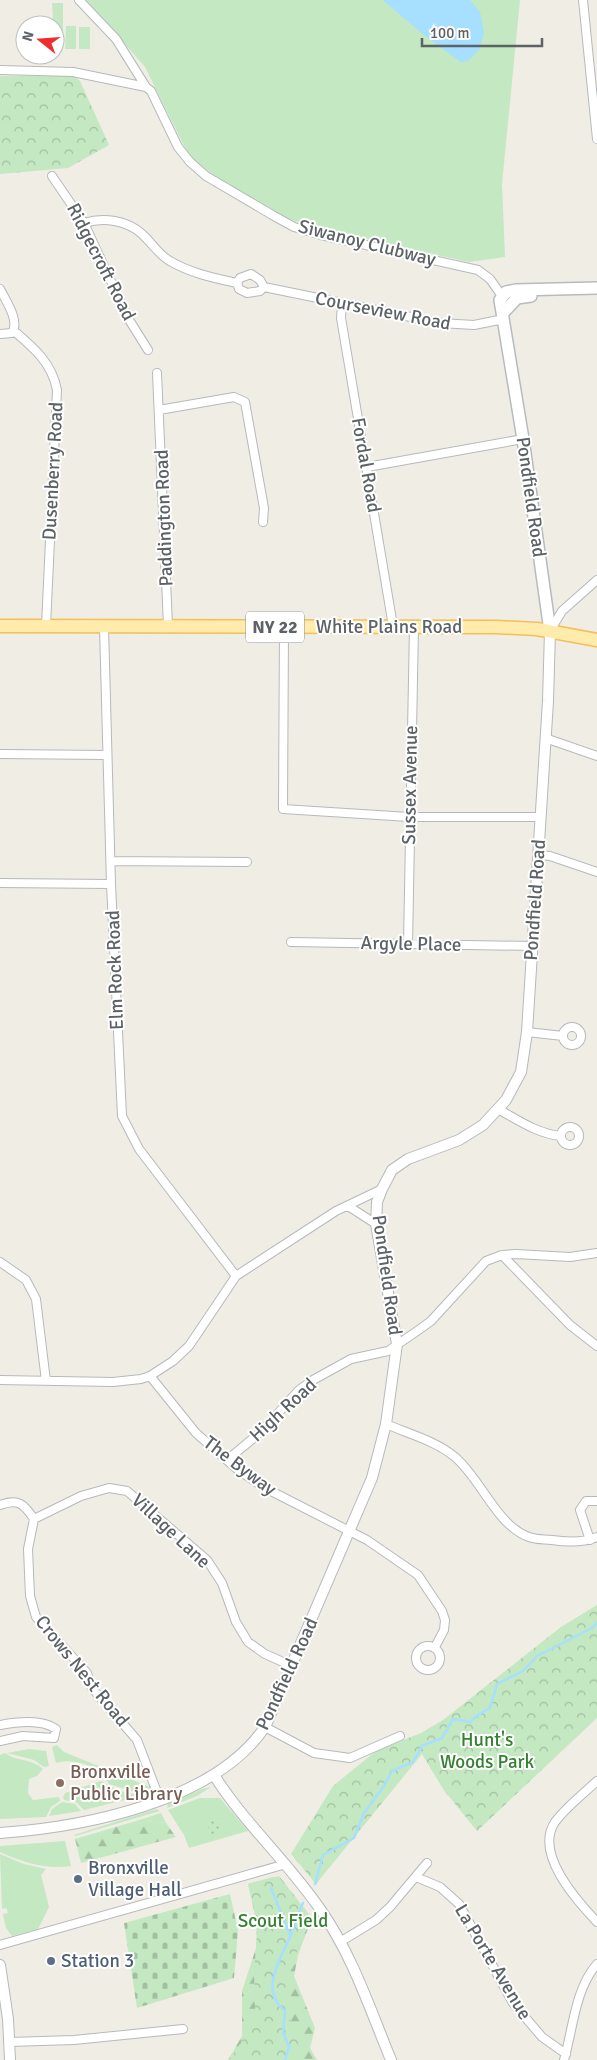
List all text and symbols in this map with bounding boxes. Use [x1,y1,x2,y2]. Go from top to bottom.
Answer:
north arrow [15,15,65,65]
scale bar [422,15,542,47]
text: 100 m [430,24,470,42]
text: N [18,29,38,43]
street label: Ridgecroft Road [61,199,141,325]
street label: Siwanoy Clubway [296,214,438,272]
street label: Courseview Road [313,286,453,336]
street label: Dusenberry Road [37,401,69,541]
street label: Fordal Road [346,416,386,514]
street label: Pondfield Road [511,435,551,559]
street label: Paddington Road [150,449,178,587]
road number: NY 22 [246,612,304,642]
street label: White Plains Road [316,615,462,639]
street label: Sussex Avenue [397,725,423,845]
street label: Pondfield Road [519,839,551,961]
street label: Elm Rock Road [101,910,129,1030]
street label: Argyle Place [360,931,462,957]
street label: Pondfield Road [367,1213,407,1337]
street label: High Road [244,1373,322,1447]
street label: The Byway [199,1431,281,1501]
street label: Village Lane [126,1488,216,1574]
street label: Crows Nest Road [30,1610,134,1732]
street label: Pondfield Road [250,1614,324,1734]
park label: Hunt's Woods Park [440,1728,535,1774]
place label: Bronxville Public Library [70,1760,182,1806]
marker: Bronxville Public Library [54,1777,66,1789]
place label: Bronxville Village Hall [88,1856,182,1902]
marker: Bronxville Village Hall [72,1873,84,1885]
street label: La Porte Avenue [449,1900,537,2024]
park label: Scout Field [238,1909,328,1933]
place label: Station 3 [61,1949,134,1973]
marker: Station 3 [45,1955,57,1967]

